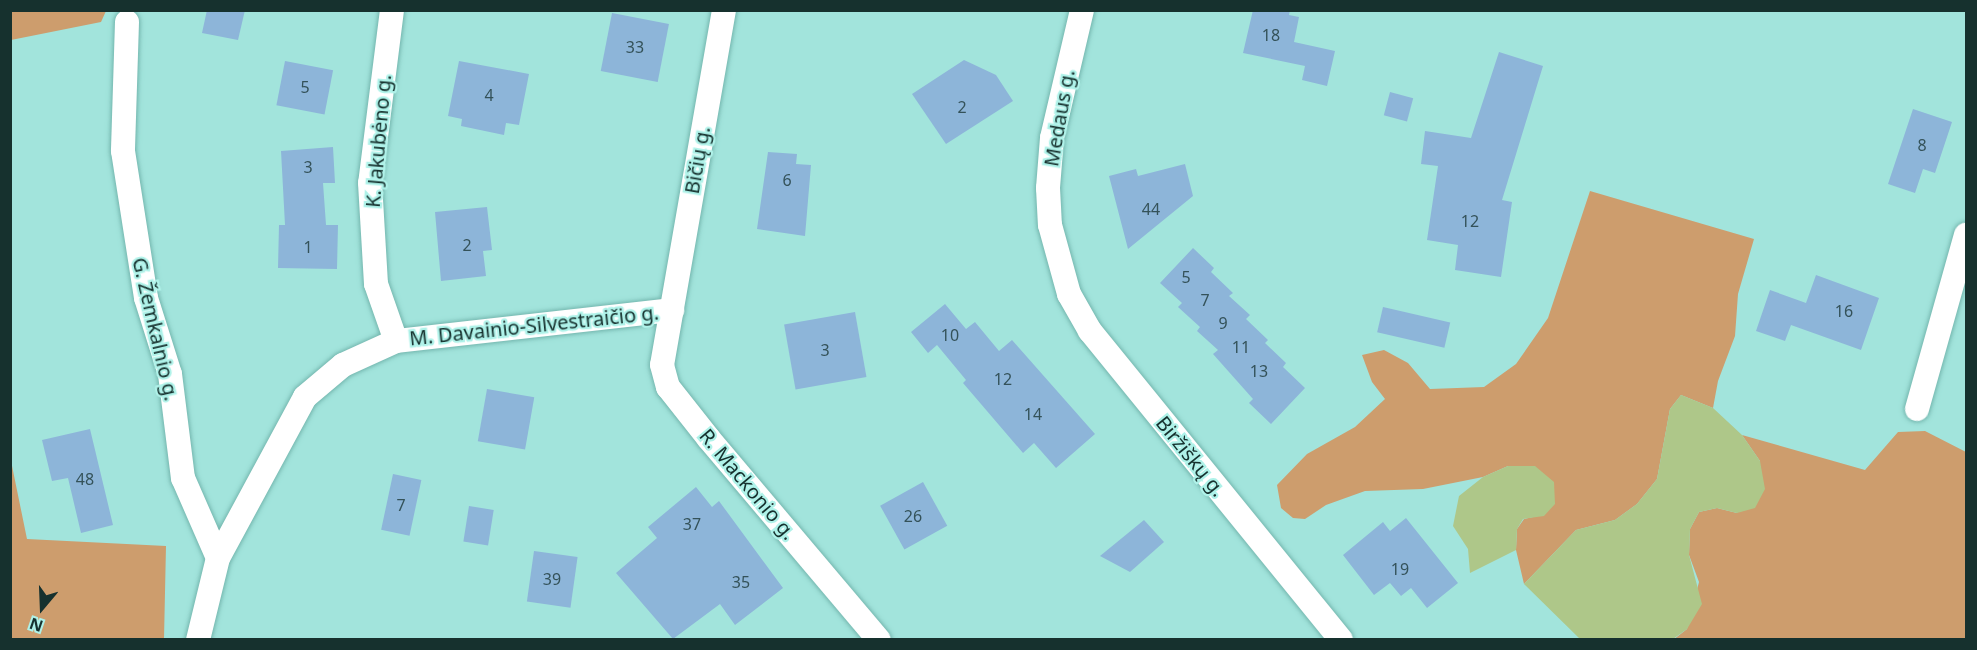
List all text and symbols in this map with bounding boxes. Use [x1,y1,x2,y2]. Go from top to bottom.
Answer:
house number: 18 [1262,25,1280,45]
house number: 33 [626,37,644,57]
street label: Medaus g. [1039,68,1079,168]
street label: K. Jakubėno g. [360,73,396,209]
house number: 5 [300,77,310,97]
house number: 4 [484,85,494,105]
house number: 2 [957,97,967,117]
street label: Bičių g. [679,124,715,196]
house number: 8 [1917,135,1927,155]
house number: 3 [303,157,313,177]
house number: 6 [782,170,792,190]
house number: 44 [1142,199,1160,219]
house number: 12 [1461,211,1479,231]
house number: 2 [462,235,472,255]
house number: 1 [303,237,313,257]
street label: G. Žemkalnio g. [128,255,184,403]
house number: 5 [1181,267,1191,287]
house number: 7 [1200,290,1210,310]
street label: M. Davainio-Silvestraičio g. [408,300,660,350]
house number: 16 [1835,301,1853,321]
house number: 9 [1218,313,1228,333]
house number: 10 [941,325,959,345]
house number: 11 [1232,337,1250,357]
house number: 3 [820,340,830,360]
house number: 13 [1250,361,1268,381]
house number: 12 [994,369,1012,389]
house number: 14 [1024,404,1042,424]
street label: Biržiškų g. [1151,411,1231,501]
street label: R. Mackonio g. [695,424,801,544]
house number: 48 [76,469,94,489]
house number: 7 [396,495,406,515]
house number: 26 [904,506,922,526]
house number: 37 [683,514,701,534]
house number: 19 [1391,559,1409,579]
house number: 39 [543,569,561,589]
house number: 35 [732,572,750,592]
north arrow [12,578,72,638]
text: N [26,613,46,638]

